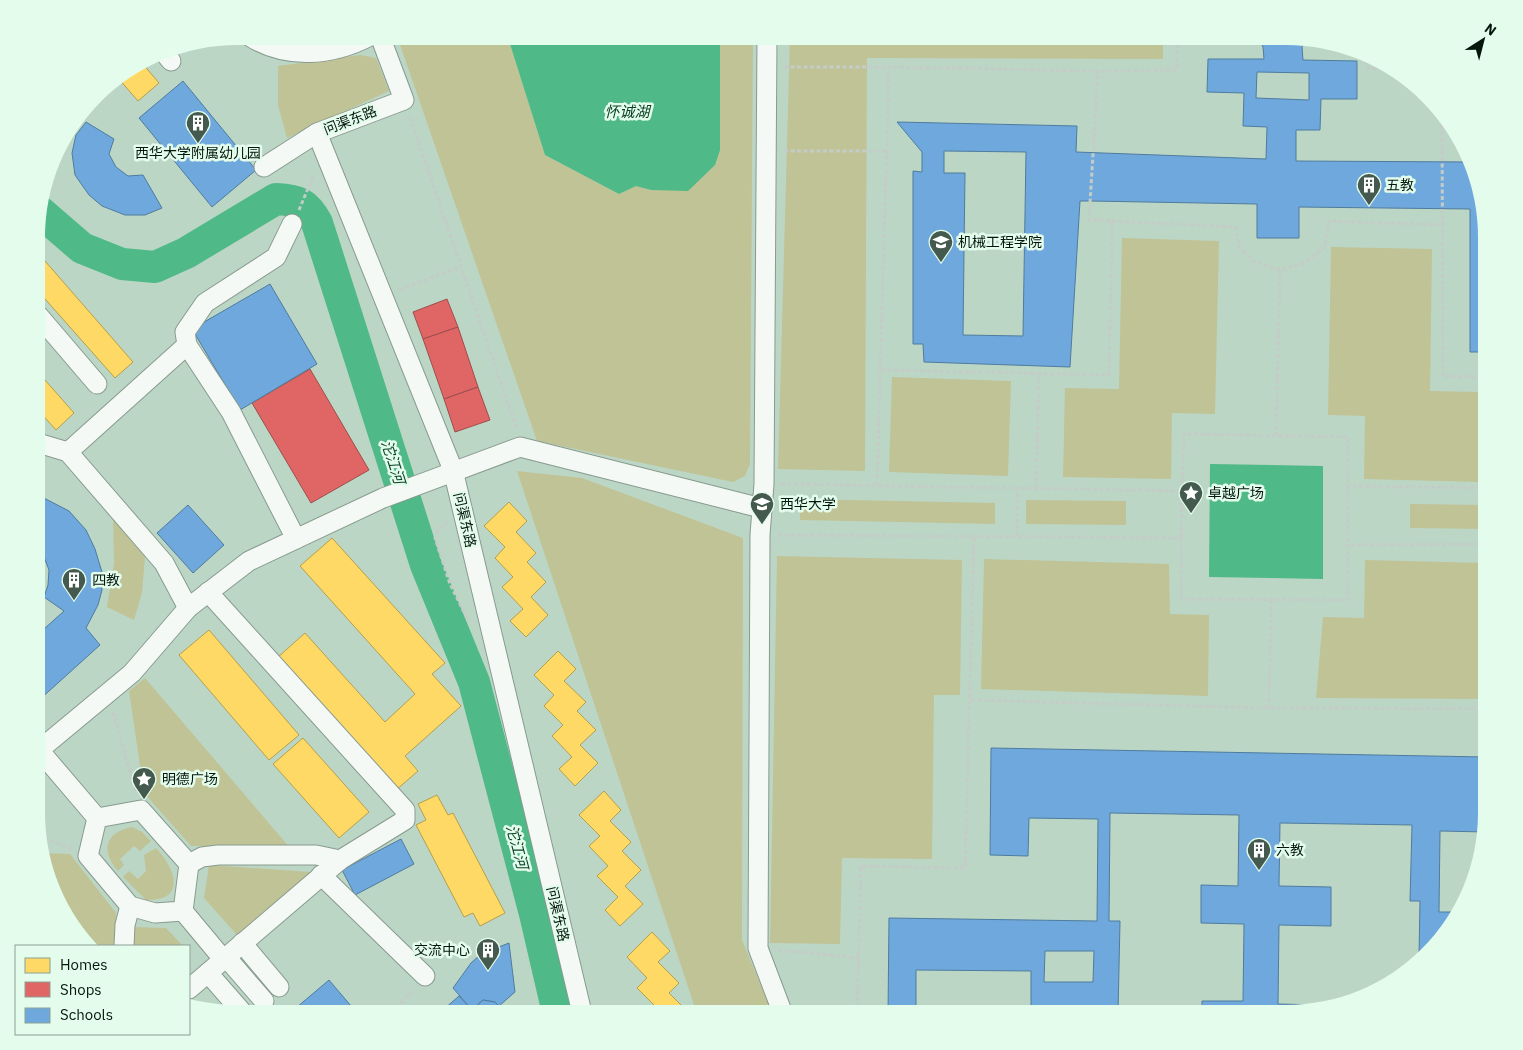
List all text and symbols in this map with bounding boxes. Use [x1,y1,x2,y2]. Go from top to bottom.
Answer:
north arrow [1458,15,1508,65]
text: N [1481,19,1500,40]
street label: 问渠东路 [321,102,379,138]
water label: 怀诚湖 [604,102,651,121]
building icon: 西华大学附属幼儿园 [185,110,211,144]
place label: 西华大学附属幼儿园 [135,144,261,162]
building icon: 五教 [1356,172,1382,206]
place label: 五教 [1386,176,1414,194]
school or university icon: 机械工程学院 [928,229,954,263]
place label: 机械工程学院 [958,233,1042,251]
water label: 沱江河 [377,438,410,489]
place icon: 卓越广场 [1178,480,1204,514]
place label: 卓越广场 [1208,484,1264,502]
street label: 问渠东路 [450,491,480,549]
school or university icon: 西华大学 [749,491,775,525]
place label: 西华大学 [780,495,836,513]
building icon: 四教 [61,567,87,601]
place label: 四教 [92,571,120,589]
place icon: 明德广场 [131,766,157,800]
place label: 明德广场 [162,770,218,788]
water label: 沱江河 [502,823,533,874]
building icon: 六教 [1246,837,1272,871]
place label: 六教 [1276,841,1304,859]
street label: 问渠东路 [543,885,573,943]
building icon: 交流中心 [475,937,501,971]
place label: 交流中心 [414,941,470,959]
legend [15,945,190,1035]
text: Homes [60,955,108,974]
text: Shops [60,980,102,999]
text: Schools [60,1005,113,1024]

